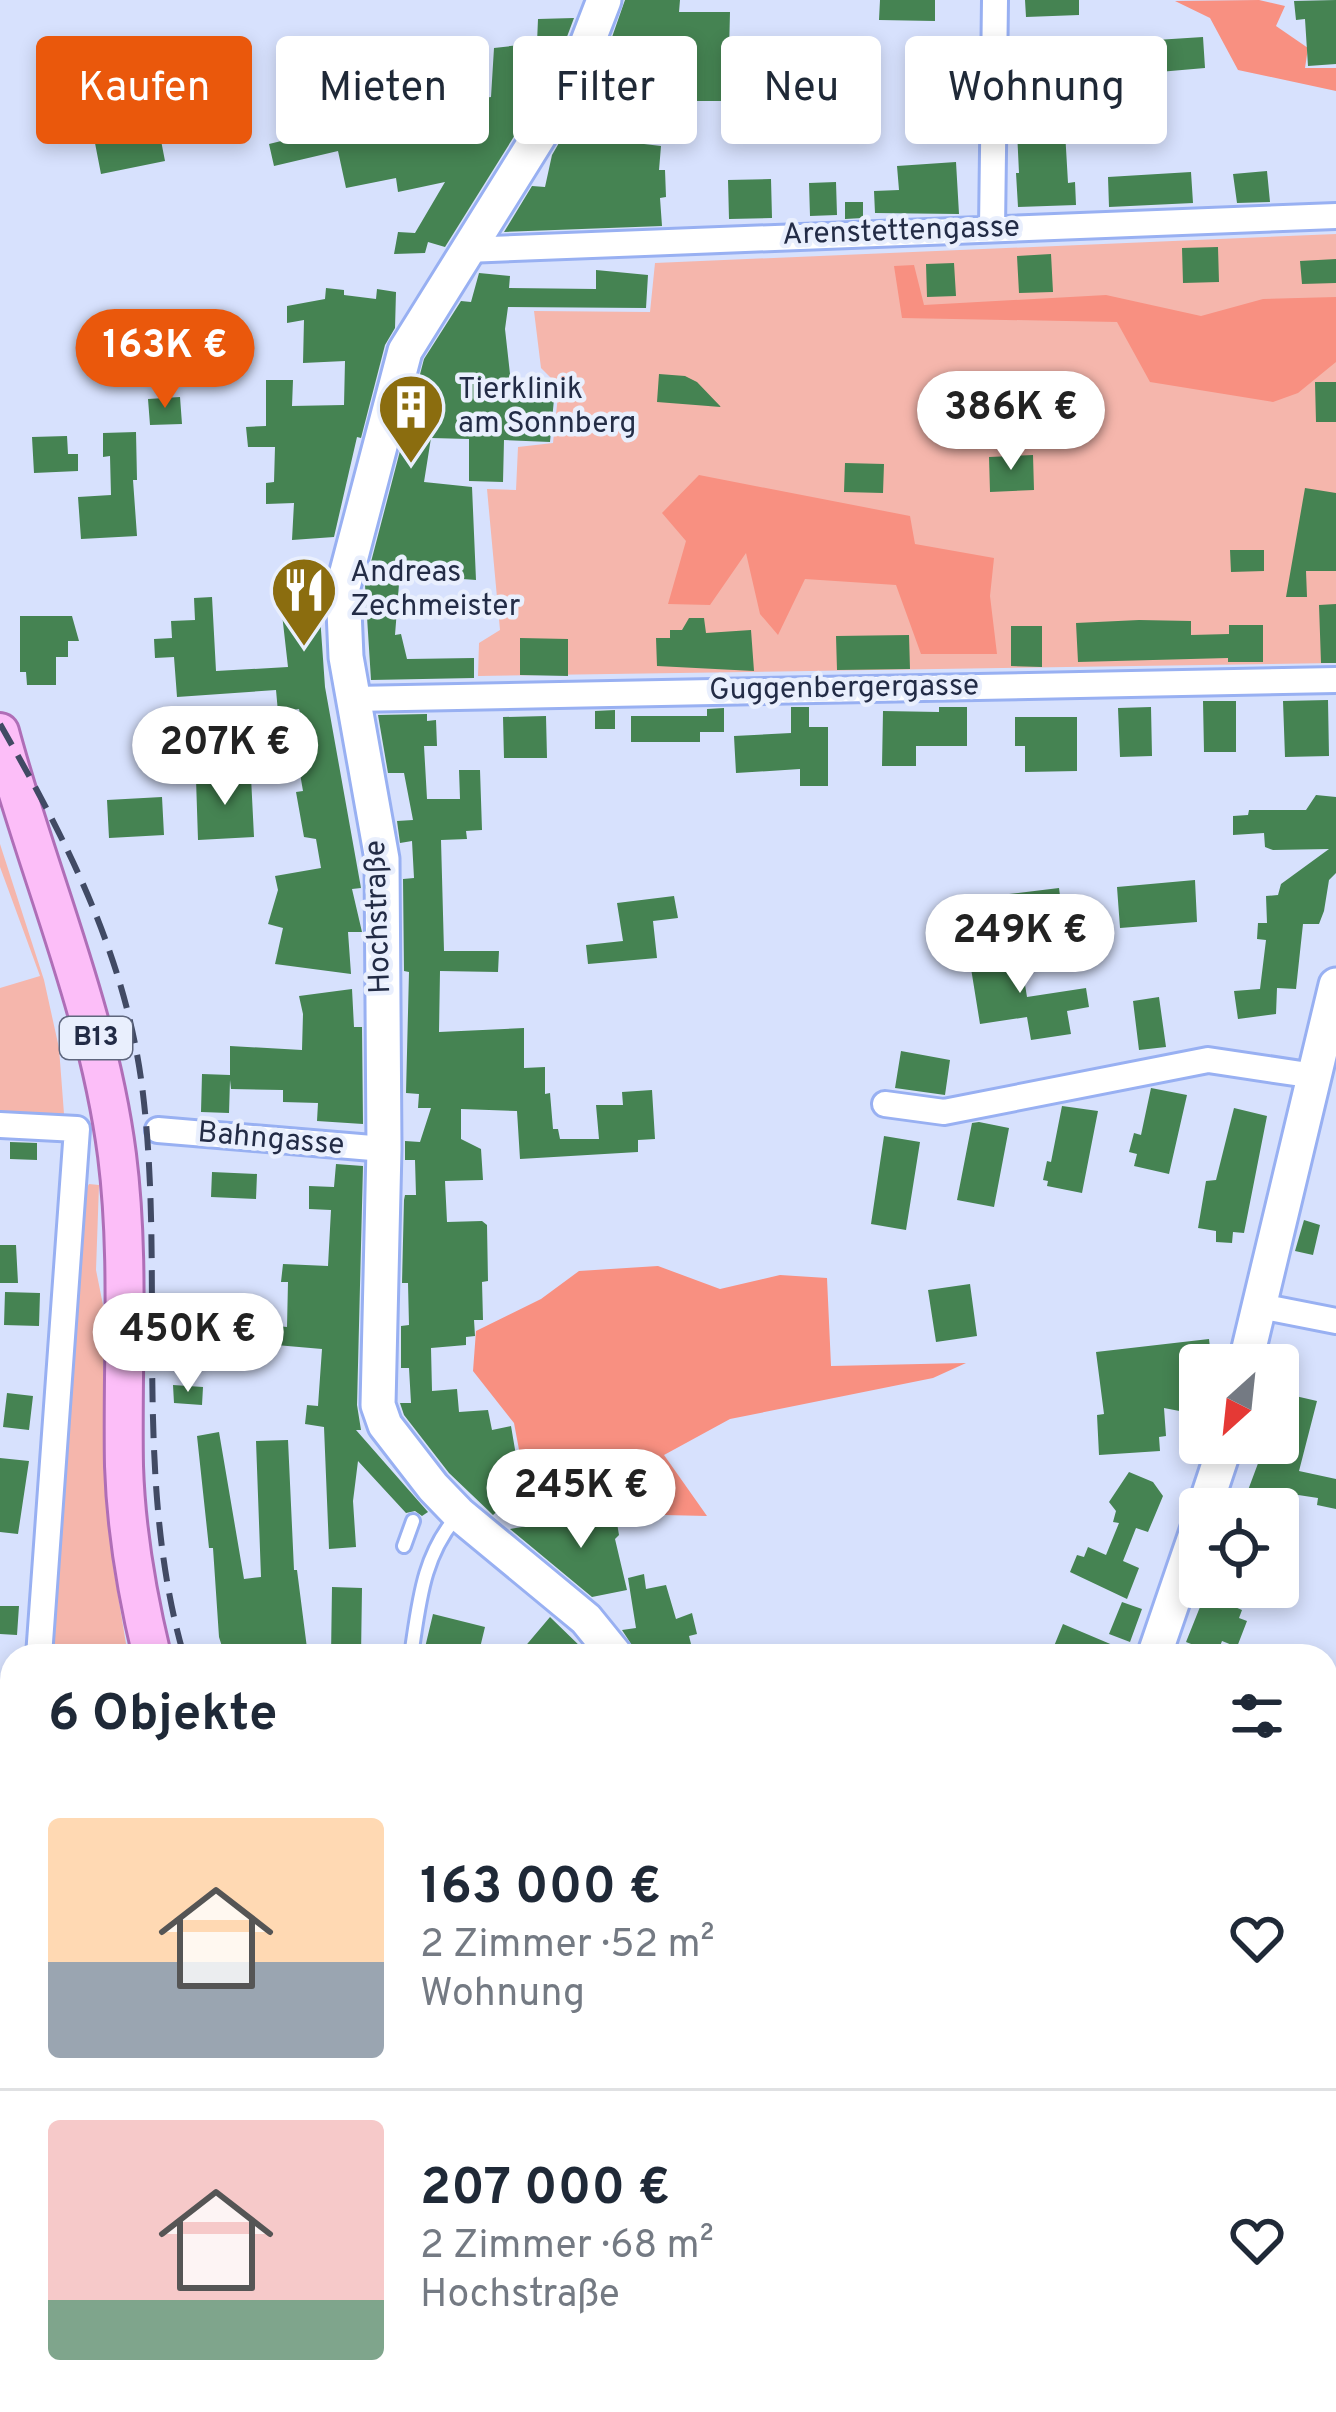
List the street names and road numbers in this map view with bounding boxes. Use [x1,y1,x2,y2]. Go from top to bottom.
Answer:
street label: Arenstettengasse [782,209,1020,255]
street label: Guggenbergergasse [709,668,979,710]
street label: Hochstraße [358,840,400,994]
road number: B13 [60,1017,132,1059]
street label: Bahngasse [196,1115,346,1165]

